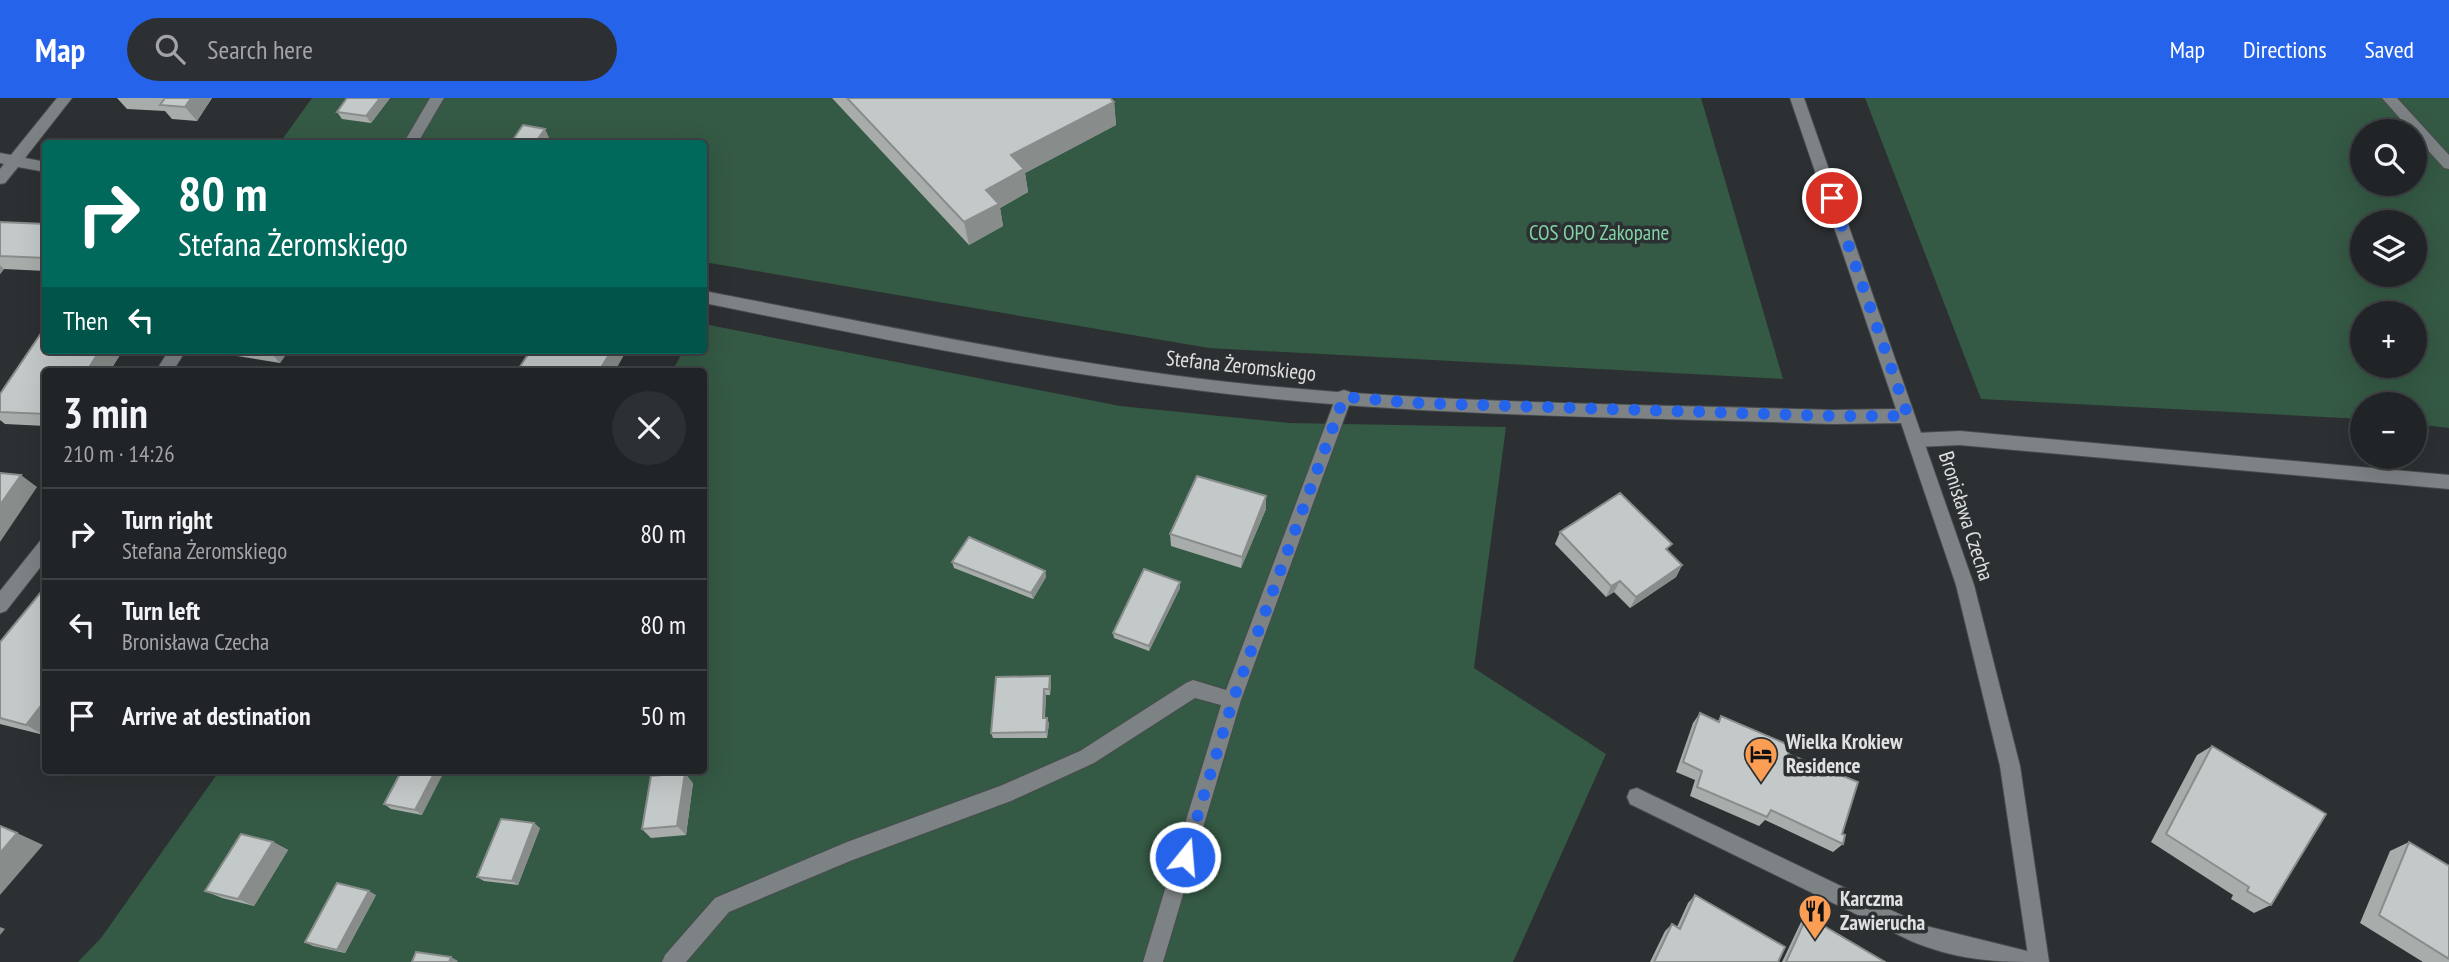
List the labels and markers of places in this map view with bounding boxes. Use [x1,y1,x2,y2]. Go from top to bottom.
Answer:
pin [1802,168,1862,228]
place label: Wielka Krokiew Residence [1785,728,1903,779]
hotel icon: Wielka Krokiew Residence [1742,735,1780,784]
place label: Karczma Zawierucha [1840,885,1925,936]
restaurant icon: Karczma Zawierucha [1796,892,1834,941]

